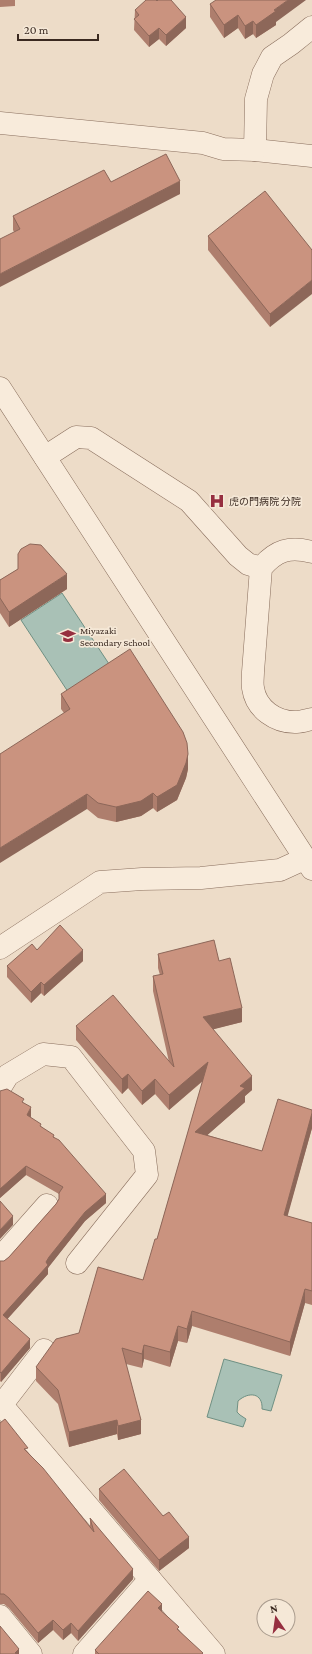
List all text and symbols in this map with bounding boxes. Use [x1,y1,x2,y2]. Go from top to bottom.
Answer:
scale bar [18,16,98,42]
text: 20 m [24,23,49,37]
hospital icon: 虎の門病院 分院 [208,492,226,510]
place label: 虎の門病院 分院 [229,496,301,507]
place label: Miyazaki Secondary School [80,625,151,648]
school or university icon: Miyazaki Secondary School [59,627,77,645]
north arrow [256,1598,296,1638]
text: N [269,1601,279,1615]

